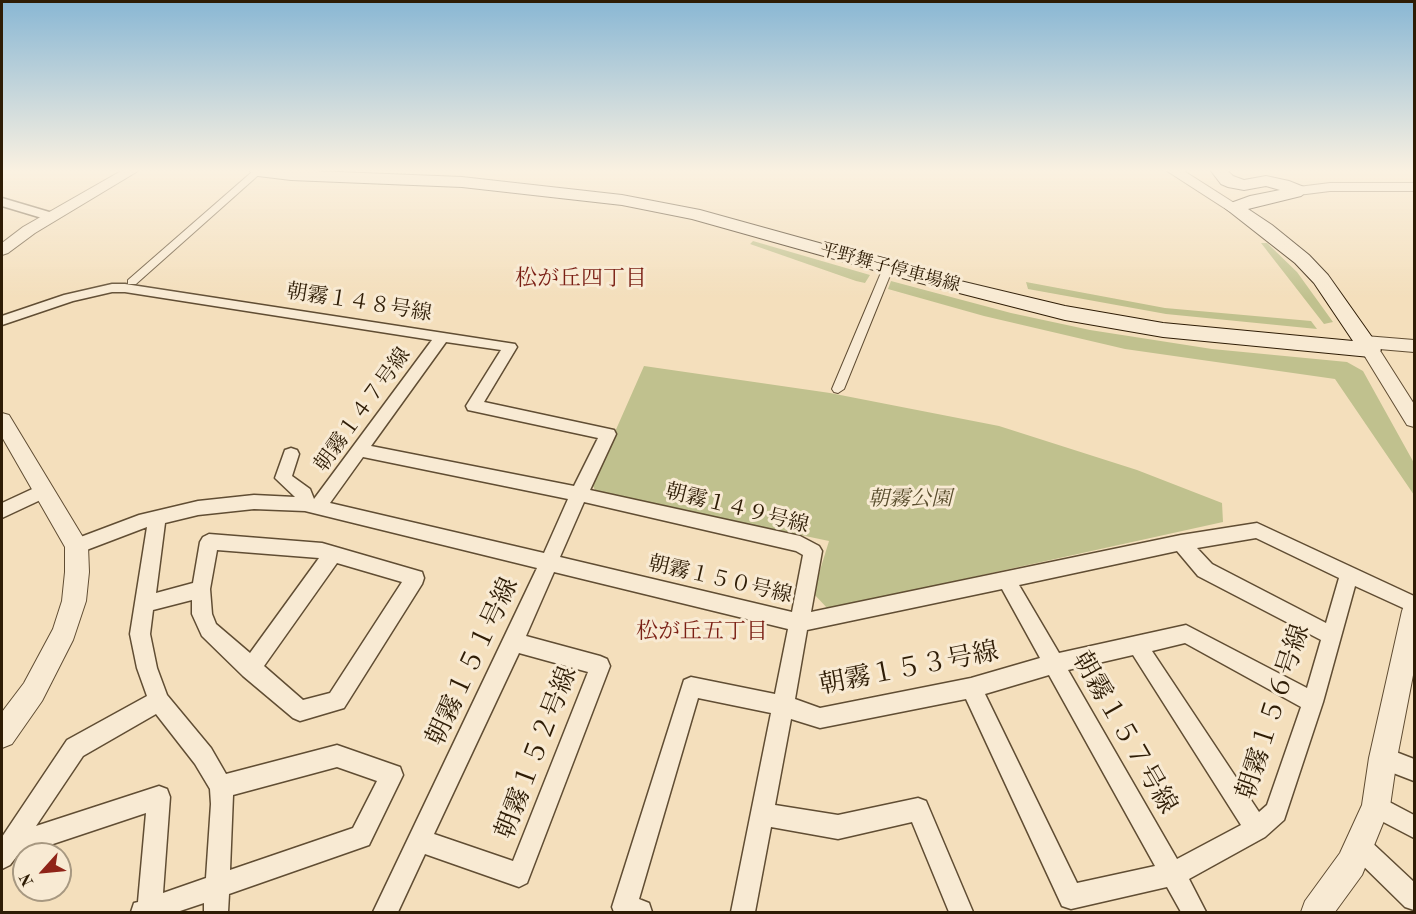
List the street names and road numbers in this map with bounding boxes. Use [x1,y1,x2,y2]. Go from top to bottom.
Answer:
street label: 平野舞子停車場線 [818,239,962,297]
street label: 朝霧１４８号線 [284,279,434,327]
street label: 朝霧１４７号線 [310,343,416,477]
street label: 朝霧１４９号線 [663,479,811,539]
street label: 朝霧１５０号線 [646,551,794,609]
street label: 朝霧１５１号線 [420,573,526,751]
street label: 朝霧１５６号線 [1231,621,1317,803]
street label: 朝霧１５３号線 [817,636,1001,702]
street label: 朝霧１５７号線 [1065,646,1183,820]
street label: 朝霧１５２号線 [490,662,584,844]

